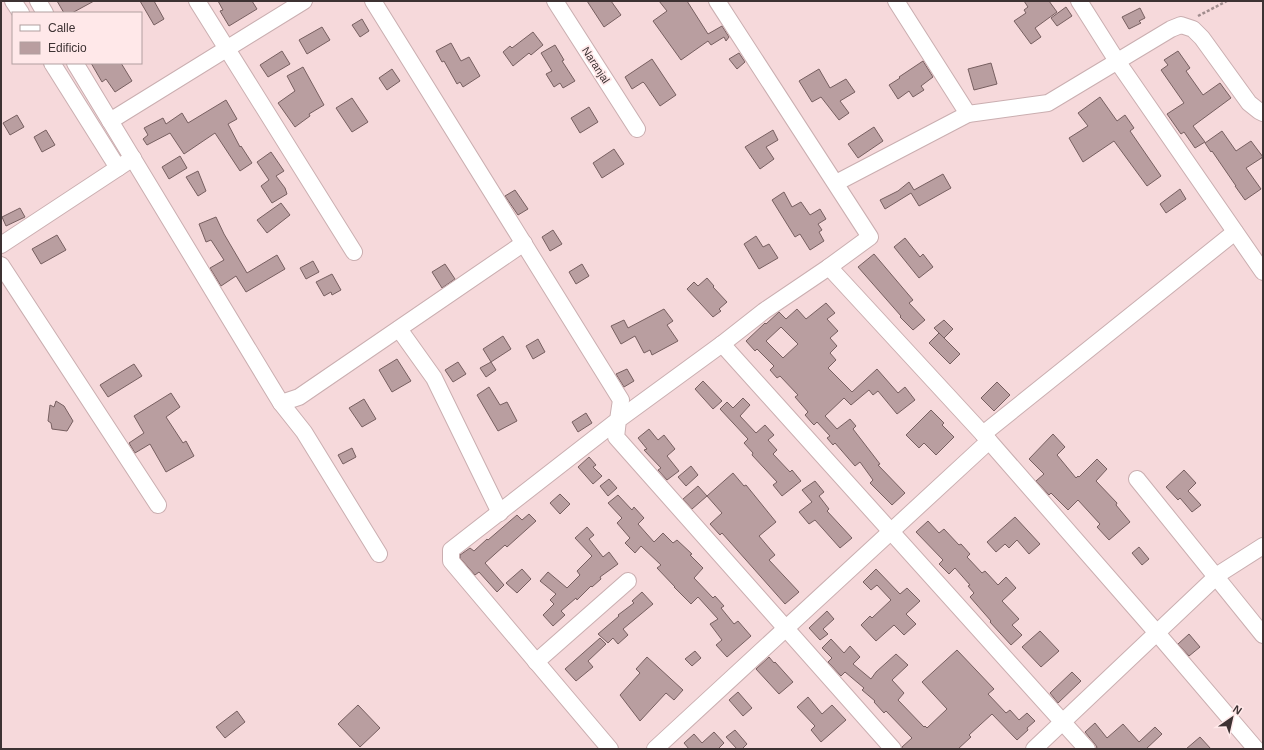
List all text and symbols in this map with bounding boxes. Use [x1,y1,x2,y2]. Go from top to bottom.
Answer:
legend [12,12,142,64]
text: Calle [48,21,76,35]
text: Edificio [48,41,87,55]
street label: Naranjal [580,45,612,85]
north arrow [1212,698,1252,738]
text: N [1231,703,1244,717]

